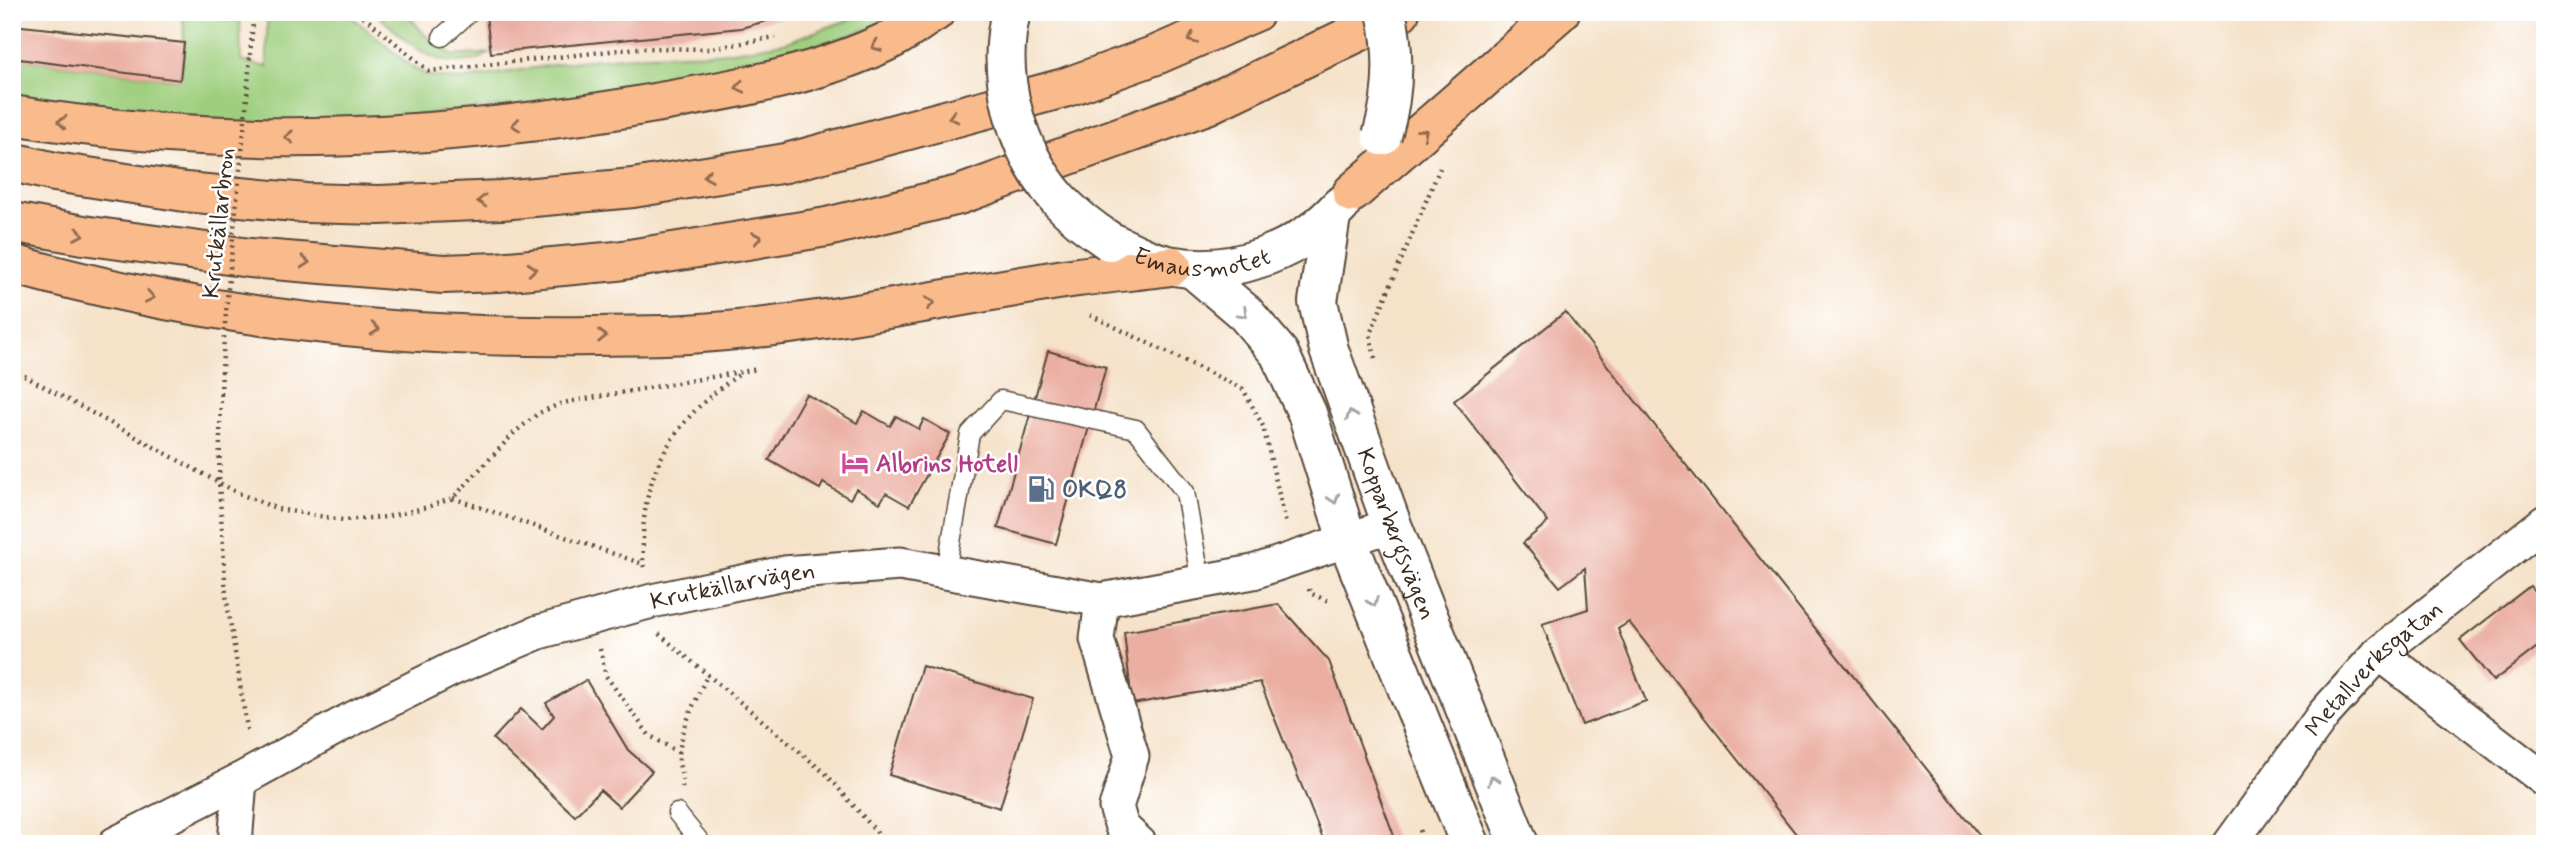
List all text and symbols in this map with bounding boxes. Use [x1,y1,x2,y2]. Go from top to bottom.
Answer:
one-way arrow [1187,31,1199,45]
one-way arrow [870,37,882,51]
one-way arrow [734,79,746,94]
one-way arrow [947,109,959,124]
one-way arrow [56,115,68,130]
one-way arrow [510,117,521,132]
one-way arrow [1415,129,1428,141]
one-way arrow [283,130,294,145]
street label: Krutkällarbron [196,146,243,300]
one-way arrow [702,168,714,183]
one-way arrow [476,193,487,208]
one-way arrow [73,226,85,241]
one-way arrow [751,231,763,246]
street label: Emausmotet [1129,241,1275,286]
one-way arrow [300,254,311,269]
one-way arrow [527,262,538,277]
one-way arrow [144,289,156,304]
one-way arrow [924,296,936,311]
one-way arrow [1235,305,1248,318]
one-way arrow [370,321,381,336]
one-way arrow [597,328,608,343]
one-way arrow [1345,409,1359,421]
street label: Kopparbergsvägen [1349,444,1442,625]
hotel icon: Albrins Hotell [840,448,870,478]
place label: Albrins Hotell [876,449,1018,480]
fuel station icon: OKQ8 [1026,474,1056,504]
place label: OKQ8 [1062,475,1127,506]
one-way arrow [1326,493,1341,505]
street label: Krutkällarvägen [648,557,817,618]
street label: Metallverksgatan [2299,594,2450,743]
one-way arrow [1364,595,1378,607]
one-way arrow [1488,775,1502,787]

